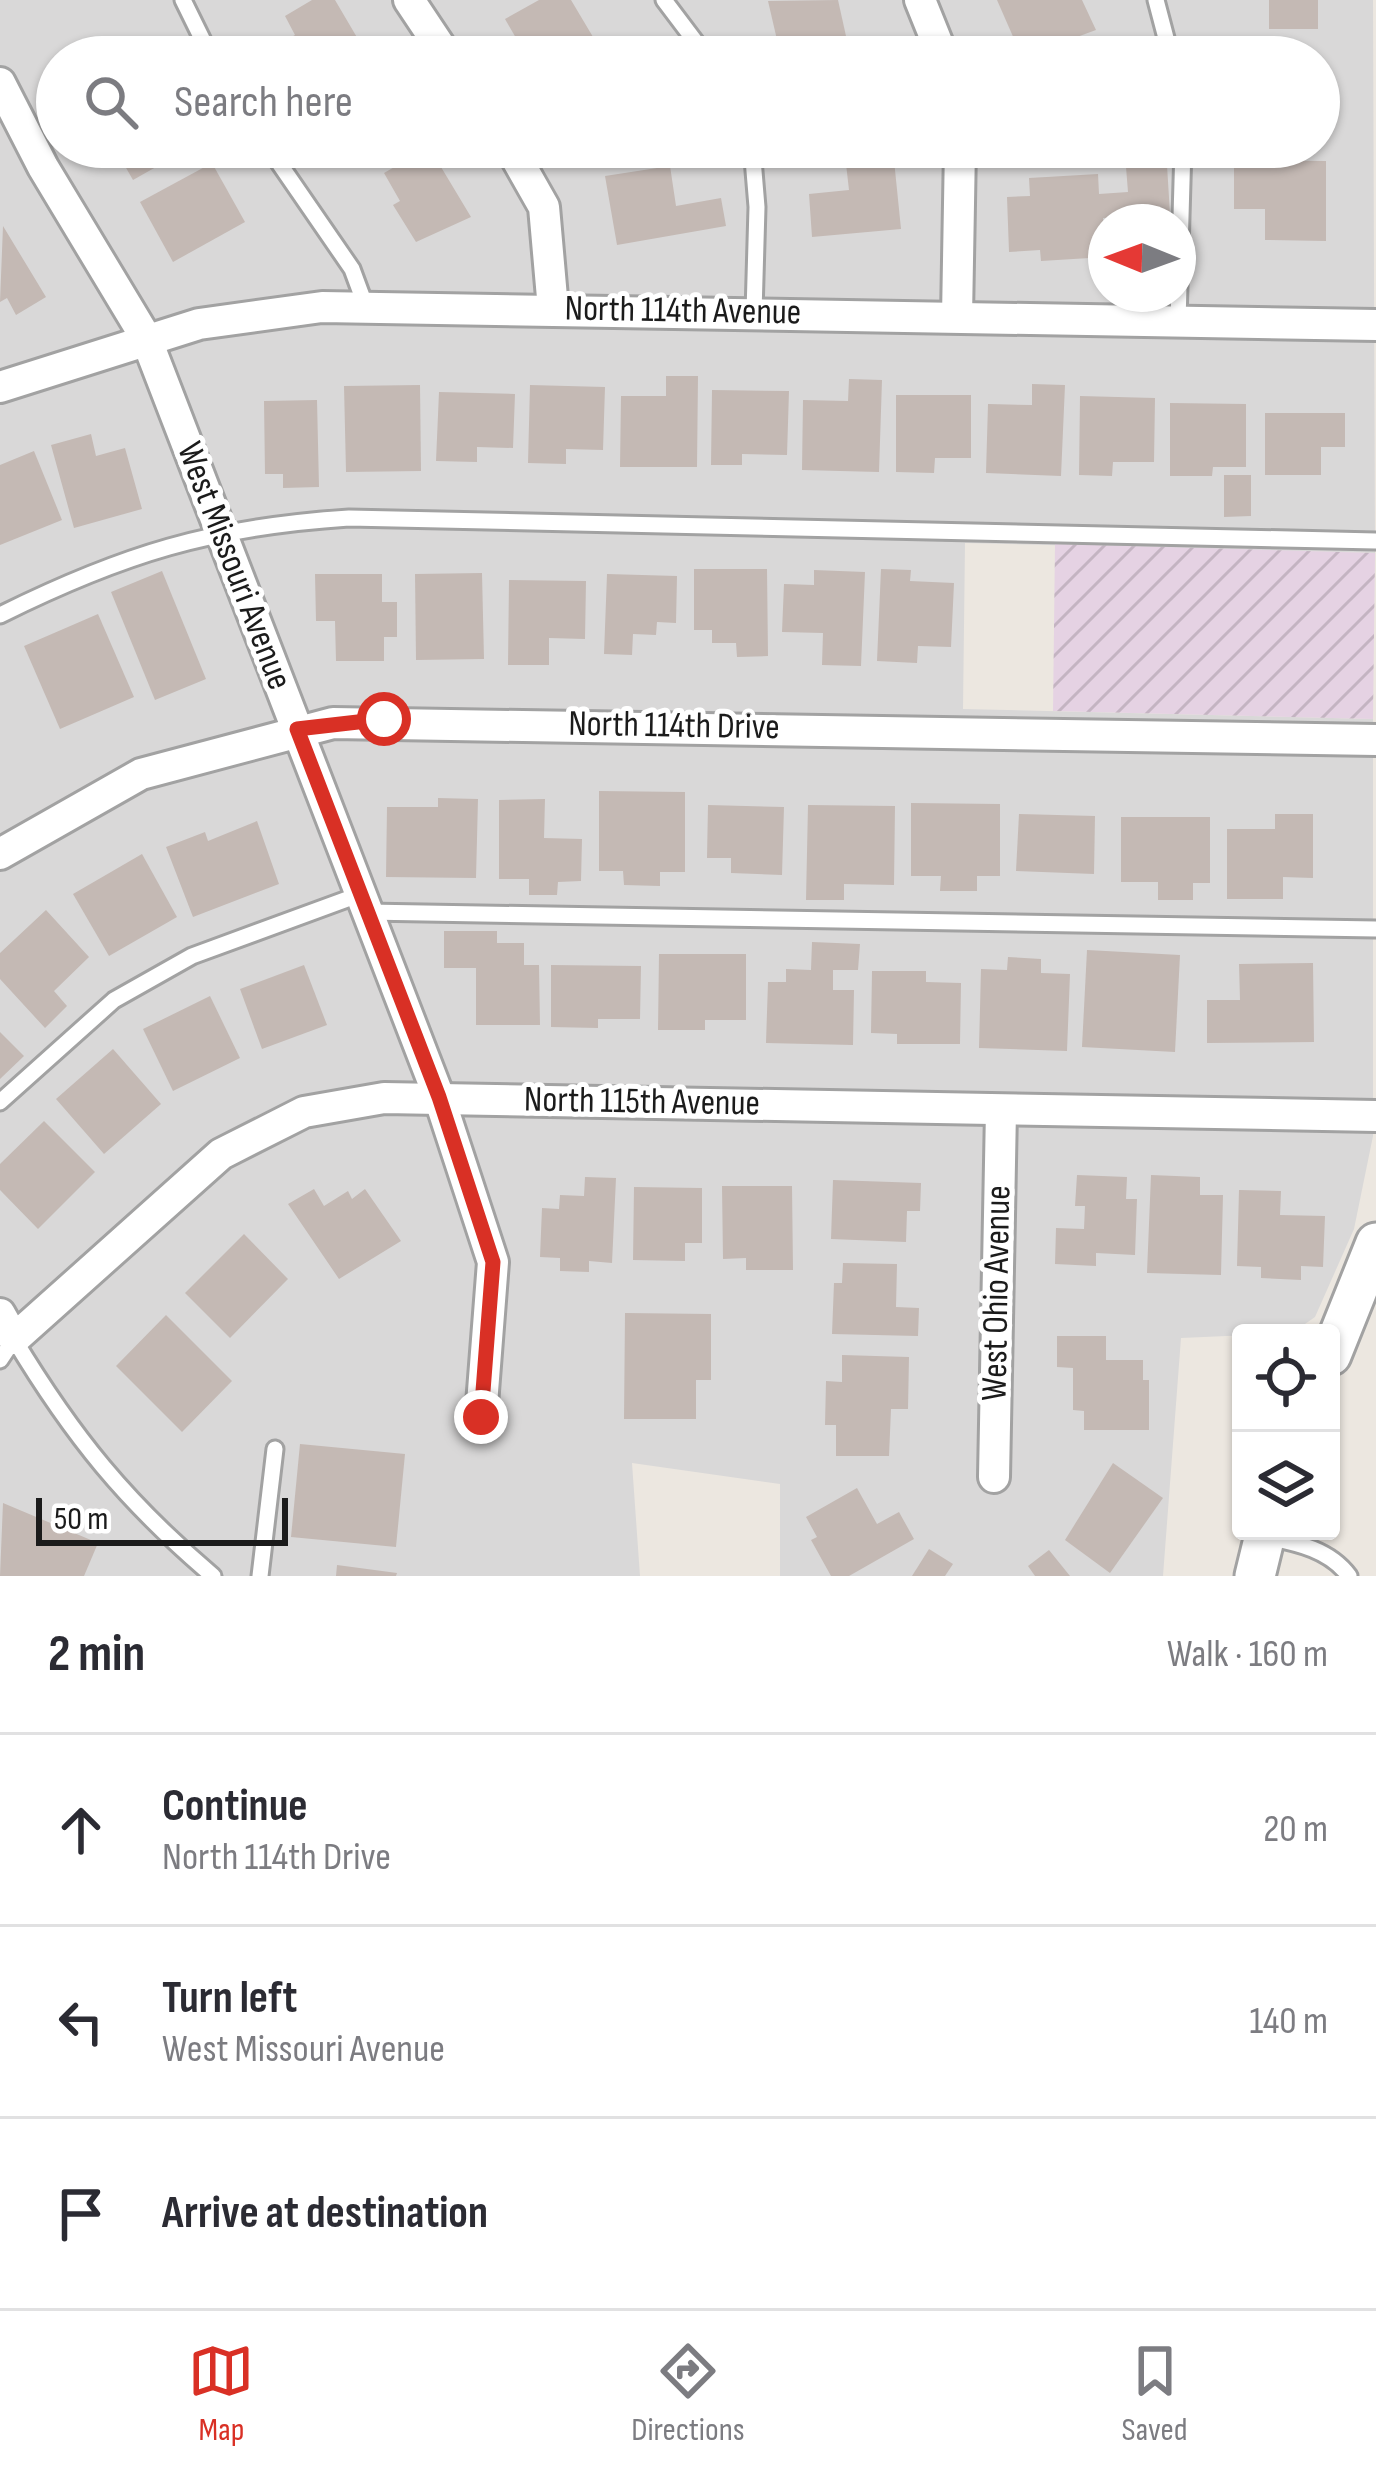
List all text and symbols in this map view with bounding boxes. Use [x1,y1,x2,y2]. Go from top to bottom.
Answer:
search box [36,36,1340,168]
icon: search [78,69,144,135]
text: Search here [174,75,353,130]
north arrow [1088,204,1196,312]
street label: North 114th Avenue [564,287,802,335]
street label: West Missouri Avenue [167,436,301,696]
route start [357,692,411,746]
street label: North 114th Drive [568,703,780,749]
street label: North 115th Avenue [524,1078,760,1126]
street label: West Ohio Avenue [974,1185,1020,1401]
map controls [1232,1324,1340,1540]
button: locate [1232,1324,1340,1432]
route end [454,1390,508,1444]
button: layers [1232,1432,1340,1540]
scale bar [36,1492,288,1545]
text: 50 m [54,1499,108,1539]
text: 2 min [48,1624,145,1685]
text: Walk · 160 m [1167,1631,1328,1678]
text: Continue [162,1779,308,1834]
icon: ahead [48,1797,114,1863]
text: 20 m [1263,1806,1328,1853]
text: North 114th Drive [162,1834,391,1881]
text: Turn left [162,1971,297,2026]
icon: left [48,1989,114,2055]
text: 140 m [1249,1998,1328,2045]
text: West Missouri Avenue [162,2026,445,2073]
icon: arrive [48,2181,114,2247]
text: Arrive at destination [162,2186,488,2241]
tab: Map [188,2338,254,2450]
tab: Directions [631,2338,745,2450]
tab: Saved [1121,2338,1188,2450]

